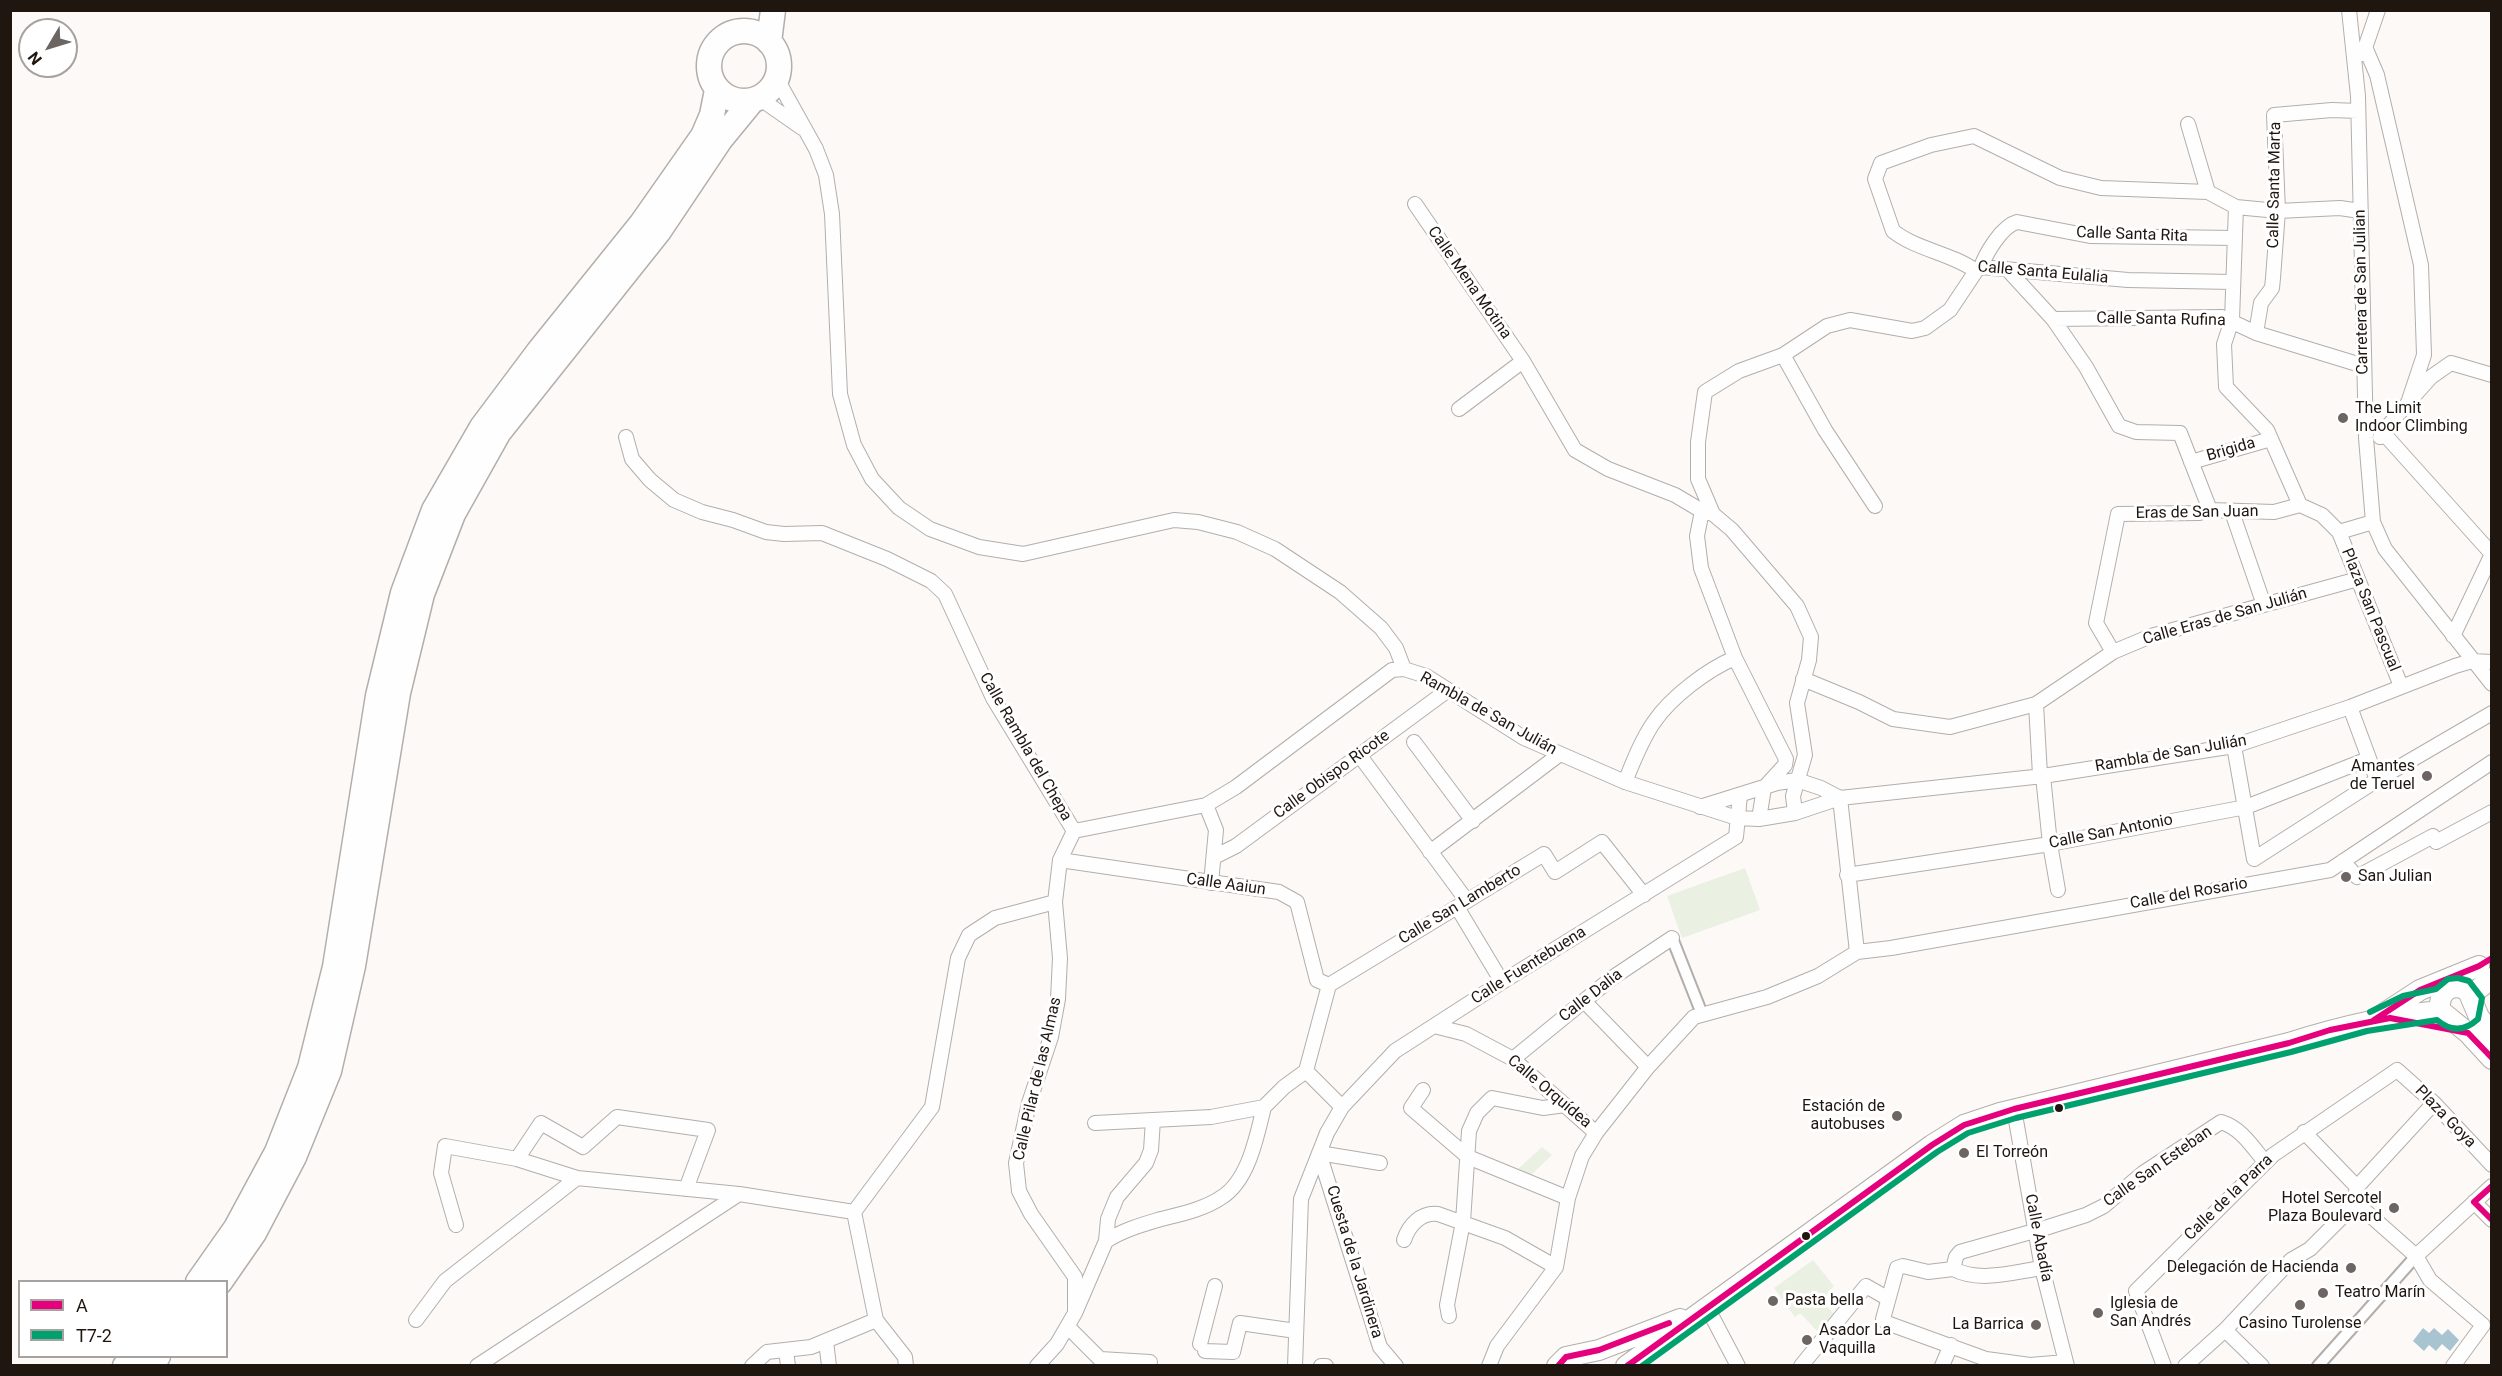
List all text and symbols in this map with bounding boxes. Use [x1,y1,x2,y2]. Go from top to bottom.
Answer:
north arrow [18,18,78,78]
text: N [24,48,46,68]
street label: Calle Santa Marta [2264,121,2286,249]
street label: Carretera de San Julian [2351,209,2373,375]
street label: Calle Mena Motina [1423,223,1515,343]
street label: Calle Santa Rita [2076,223,2188,247]
street label: Calle Santa Eulalia [1977,258,2109,288]
street label: Calle Santa Rufina [2096,309,2226,331]
place label: The Limit Indoor Climbing [2355,399,2468,437]
marker: The Limit Indoor Climbing [2336,411,2350,425]
street label: Brigida [2204,434,2258,466]
street label: Eras de San Juan [2135,502,2259,524]
street label: Plaza San Pascual [2337,546,2403,674]
street label: Calle Eras de San Julián [2141,584,2309,650]
street label: Rambla de San Julián [1416,668,1560,760]
street label: Calle Rambla del Chepa [975,669,1075,825]
street label: Calle Obispo Ricote [1270,727,1394,823]
street label: Rambla de San Julián [2094,731,2248,777]
place label: Amantes de Teruel [2350,757,2415,795]
marker: Amantes de Teruel [2420,769,2434,783]
street label: Calle San Antonio [2047,811,2175,853]
street label: Calle San Lamberto [1395,861,1525,949]
place label: San Julian [2358,867,2432,887]
street label: Calle Aaiun [1185,870,1267,900]
marker: San Julian [2339,870,2353,884]
street label: Calle del Rosario [2129,874,2249,914]
street label: Calle Fuentebuena [1468,923,1590,1009]
street label: Calle Dalia [1556,965,1626,1027]
street label: Calle Pilar de las Almas [1010,996,1066,1162]
street label: Calle Orquídea [1503,1051,1595,1133]
street label: Plaza Goya [2411,1082,2479,1152]
place label: Estación de autobuses [1802,1097,1885,1135]
unlabelled marker [2053,1102,2065,1114]
marker: Estación de autobuses [1890,1109,1904,1123]
street label: Calle San Esteban [2100,1122,2216,1212]
place label: El Torreón [1976,1143,2048,1163]
marker: El Torreón [1957,1146,1971,1160]
street label: Calle de la Parra [2181,1151,2277,1245]
street label: Cuesta de la Jardinera [1322,1183,1386,1341]
place label: Hotel Sercotel Plaza Boulevard [2268,1189,2382,1227]
street label: Calle Abadía [2020,1192,2056,1284]
marker: Hotel Sercotel Plaza Boulevard [2387,1201,2401,1215]
unlabelled marker [1800,1230,1812,1242]
place label: Delegación de Hacienda [2167,1258,2339,1278]
marker: Delegación de Hacienda [2344,1261,2358,1275]
legend [18,1280,228,1358]
place label: Teatro Marín [2335,1283,2425,1303]
marker: Teatro Marín [2316,1286,2330,1300]
place label: Pasta bella [1785,1291,1864,1311]
marker: Pasta bella [1766,1294,1780,1308]
place label: Iglesia de San Andrés [2110,1294,2191,1332]
text: A [76,1295,88,1316]
marker: Casino Turolense [2293,1298,2307,1312]
marker: Iglesia de San Andrés [2091,1306,2105,1320]
place label: Casino Turolense [2238,1314,2362,1334]
place label: La Barrica [1952,1315,2024,1335]
marker: La Barrica [2029,1318,2043,1332]
place label: Asador La Vaquilla [1819,1321,1891,1359]
text: T7-2 [76,1325,112,1346]
marker: Asador La Vaquilla [1800,1333,1814,1347]

